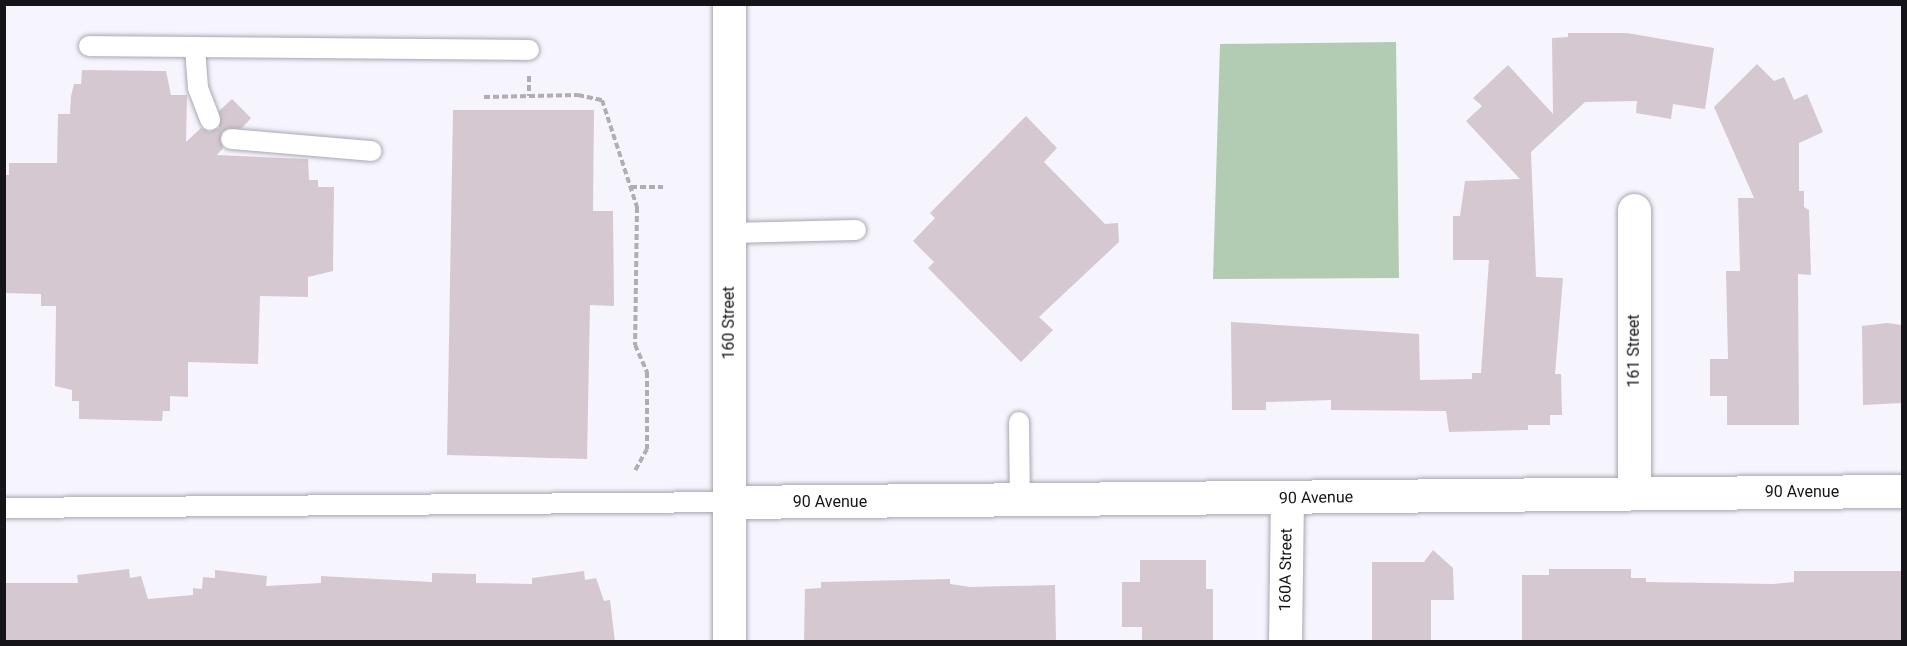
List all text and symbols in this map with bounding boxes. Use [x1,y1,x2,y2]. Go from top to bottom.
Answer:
street label: 160 Street [719,286,739,360]
street label: 161 Street [1624,314,1644,388]
street label: 90 Avenue [1765,482,1839,502]
street label: 90 Avenue [1279,488,1353,508]
street label: 90 Avenue [793,492,867,512]
street label: 160A Street [1276,528,1296,612]

